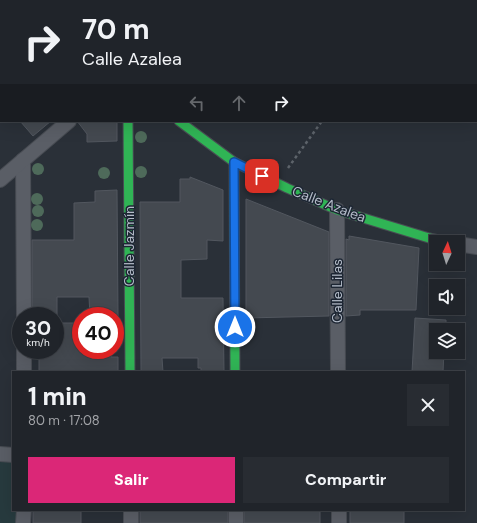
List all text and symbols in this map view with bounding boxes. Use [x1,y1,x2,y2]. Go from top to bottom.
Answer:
text: 70 m [82,11,150,48]
icon: right [16,16,68,68]
text: Calle Azalea [82,47,182,71]
icon: left [186,92,208,114]
icon: ahead [228,92,250,114]
icon: right [270,92,292,114]
pin [245,159,279,193]
icon: arrive [251,165,273,187]
street label: Calle Azalea [290,182,368,226]
street label: Calle Jazmín [120,206,138,286]
north arrow [429,235,465,271]
map controls [429,235,465,359]
street label: Calle Lilas [328,259,346,323]
button: sound [429,279,465,315]
position arrow [214,306,256,348]
speed limit sign: 40 [72,307,124,359]
text: 30 [25,315,51,341]
button: layers [429,323,465,359]
text: km/h [26,336,50,349]
text: 1 min [28,381,87,412]
button: close [407,384,449,426]
text: 80 m · 17:08 [28,412,100,429]
button: Salir [28,457,235,503]
button: Compartir [243,457,449,503]

